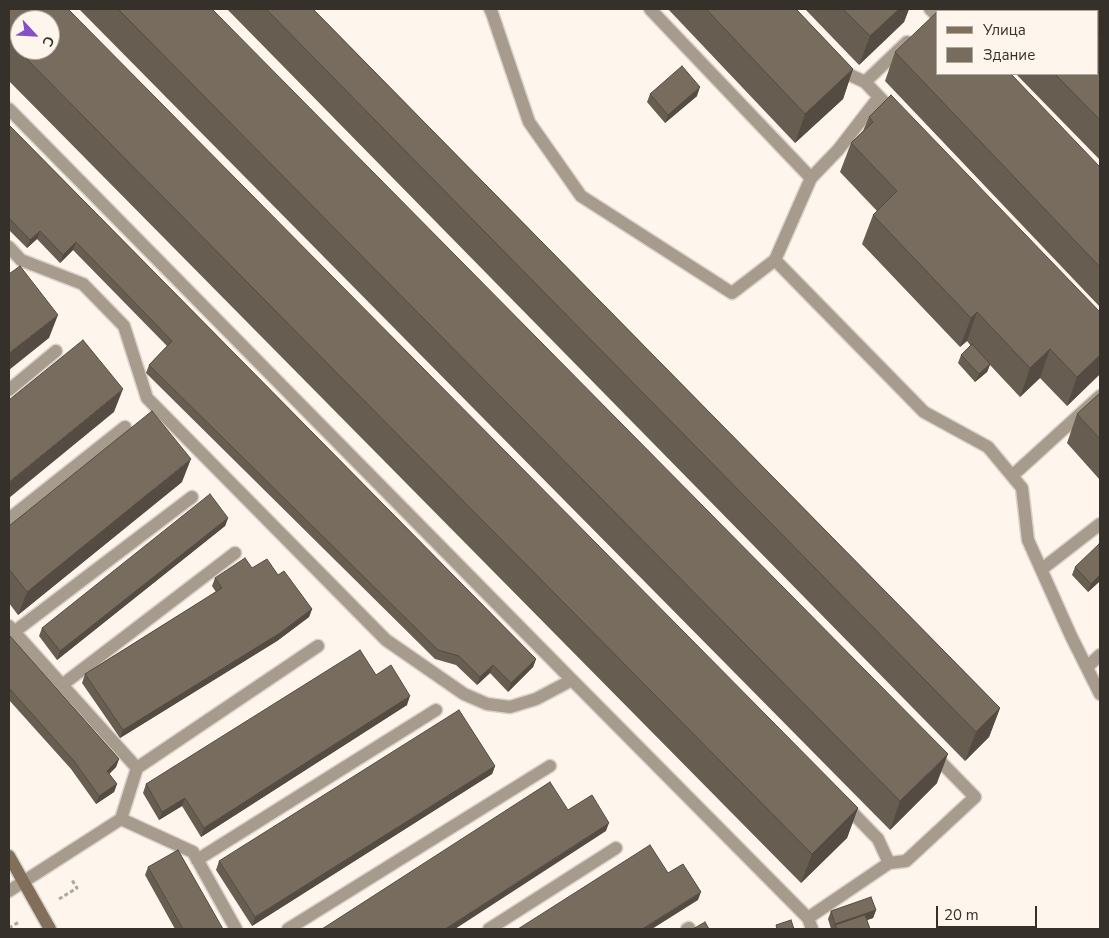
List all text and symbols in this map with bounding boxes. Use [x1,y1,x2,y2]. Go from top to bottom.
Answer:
north arrow [10,10,60,60]
legend [936,10,1099,75]
text: Улица [983,20,1026,40]
text: С [38,33,59,49]
text: Здание [983,45,1035,65]
scale bar [939,896,1040,928]
text: 20 m [944,905,979,925]

